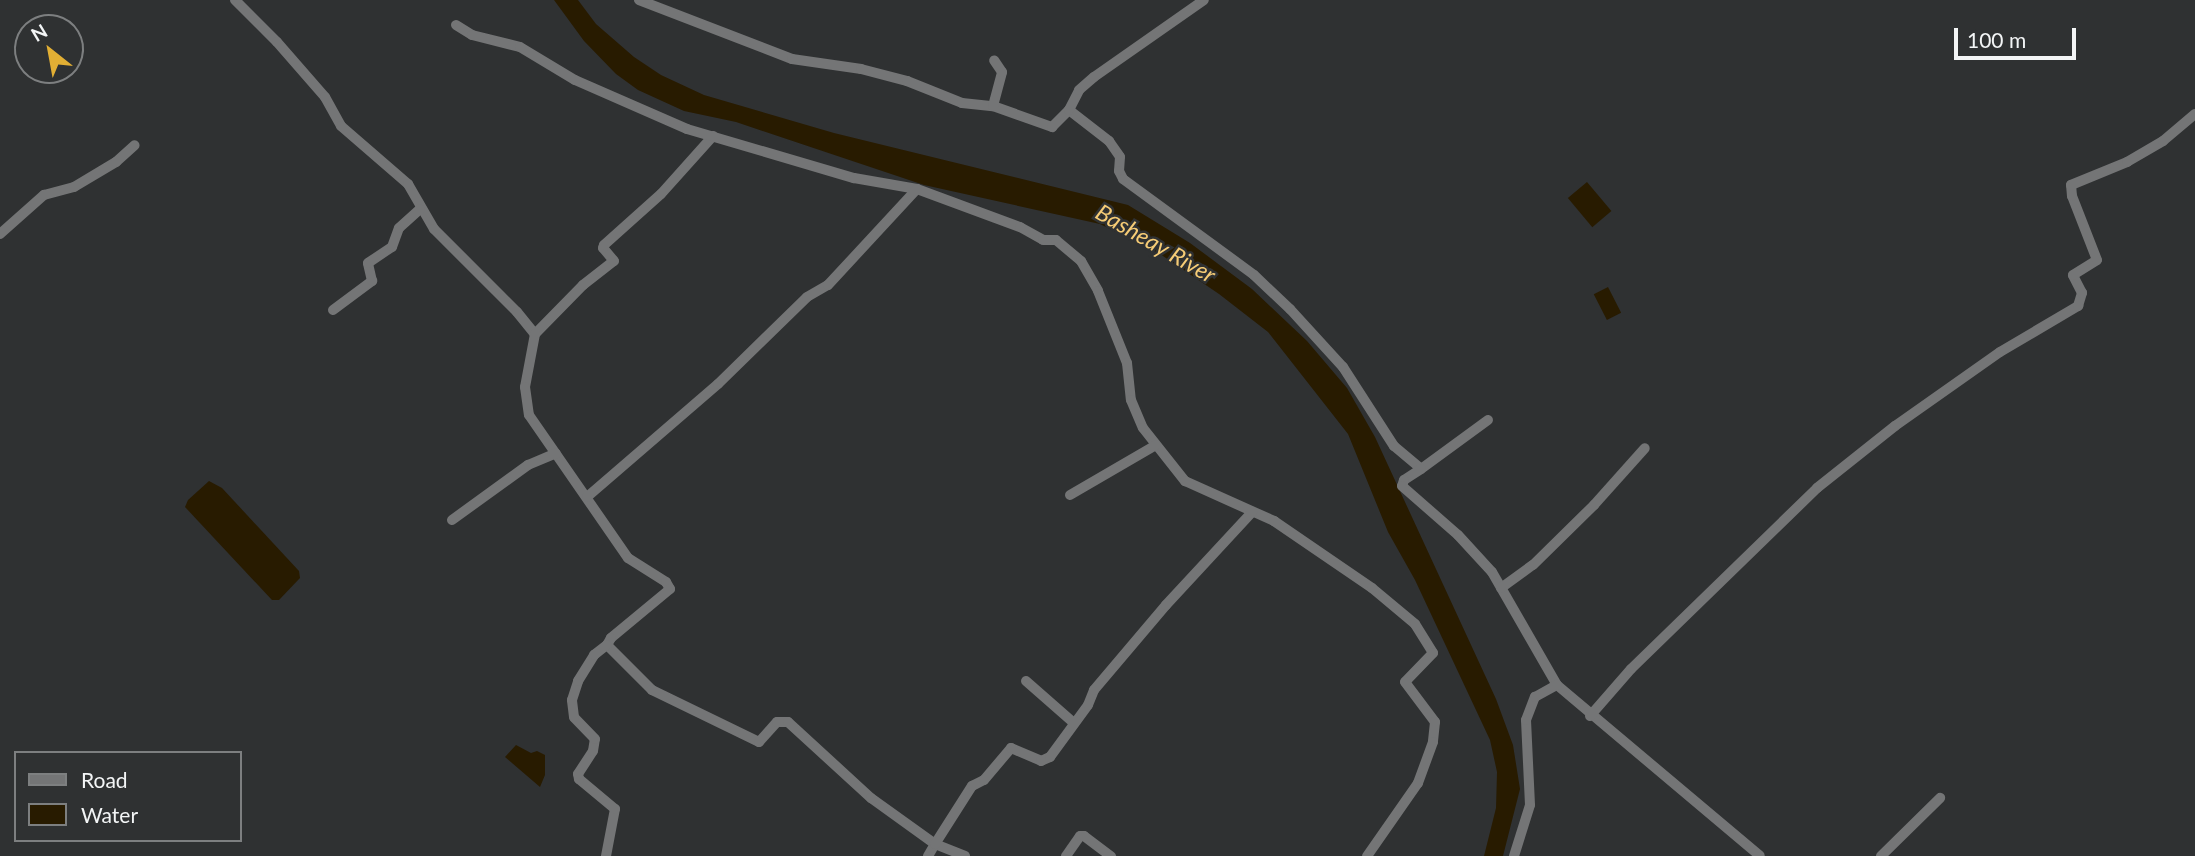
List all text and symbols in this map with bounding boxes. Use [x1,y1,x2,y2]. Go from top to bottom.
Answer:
north arrow [14,14,84,84]
scale bar [1957,14,2080,58]
text: N [27,19,51,46]
text: 100 m [1967,27,2026,52]
water label: Basheay River [1091,198,1221,288]
legend [14,751,242,842]
text: Road [81,767,128,792]
text: Water [81,802,138,827]

